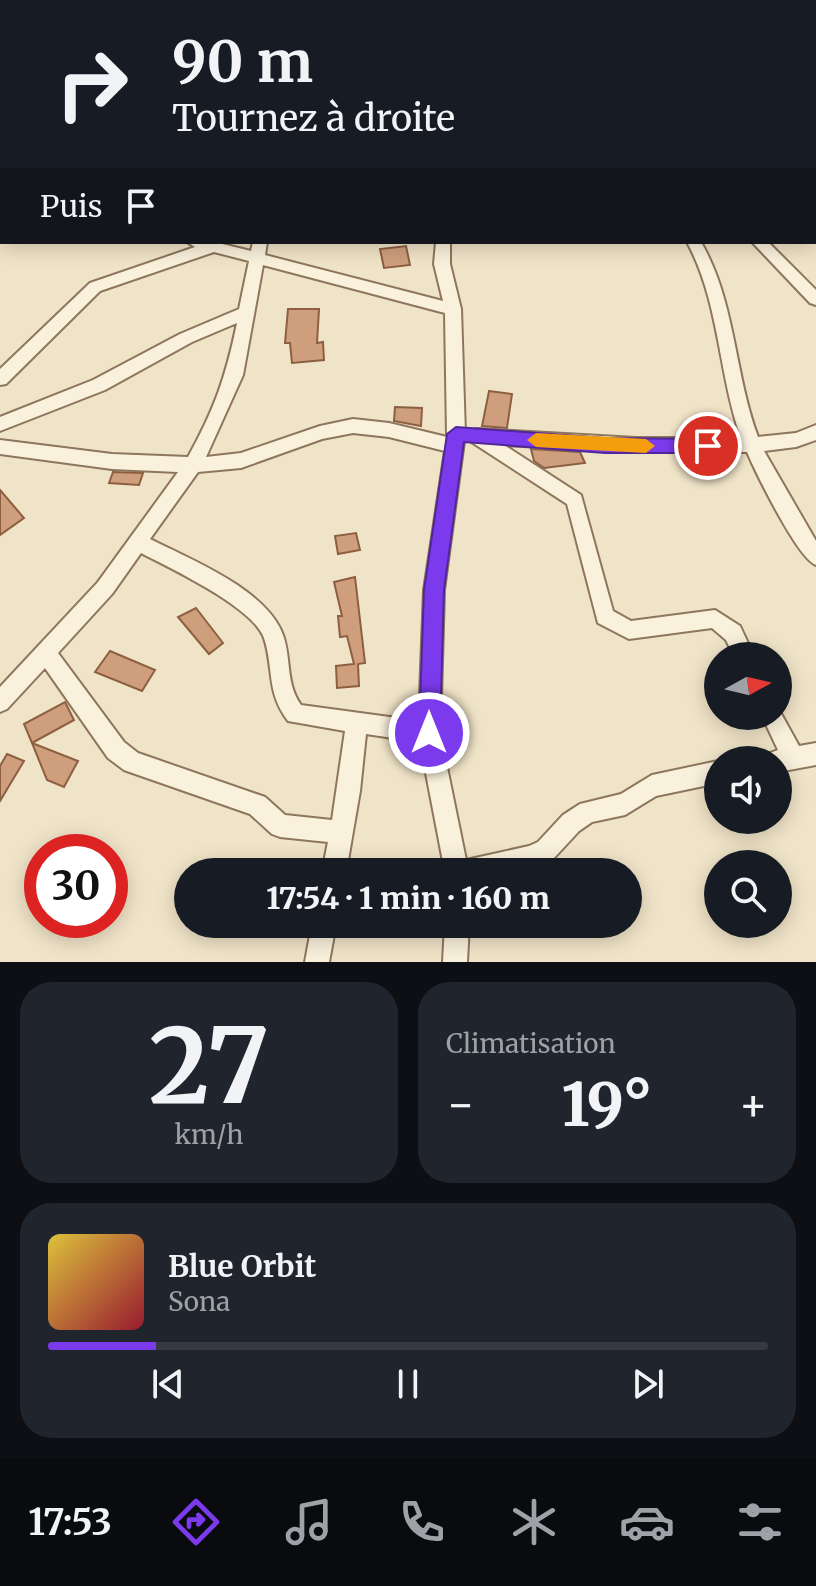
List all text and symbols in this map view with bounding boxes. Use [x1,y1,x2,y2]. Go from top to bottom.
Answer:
text: 90 m [172,27,313,97]
icon: right [40,32,144,136]
text: Tournez à droite [172,96,455,141]
icon: arrive [119,184,163,228]
text: Puis [40,187,103,225]
pin [674,412,742,480]
icon: arrive [686,424,730,468]
north arrow [704,642,792,730]
map controls [704,642,792,938]
position arrow [387,691,471,775]
button: sound [704,746,792,834]
speed limit sign: 30 [24,834,128,938]
button: search [704,850,792,938]
text: 17:54 · 1 min · 160 m [266,879,550,917]
text: 27 [149,1001,269,1131]
text: Climatisation [446,1027,616,1060]
text: 19° [562,1067,652,1142]
text: − [446,1077,475,1132]
text: + [739,1077,768,1132]
text: km/h [175,1118,243,1151]
text: Blue Orbit [168,1247,316,1285]
text: Sona [168,1285,230,1318]
icon: previous [146,1362,190,1406]
icon: pause [386,1362,430,1406]
icon: next [626,1362,670,1406]
icon: directions [168,1494,224,1550]
icon: music [281,1494,337,1550]
icon: phone [394,1494,450,1550]
icon: climate [506,1494,562,1550]
icon: car [619,1494,675,1550]
icon: filters [732,1494,788,1550]
text: 17:53 [28,1500,112,1545]

